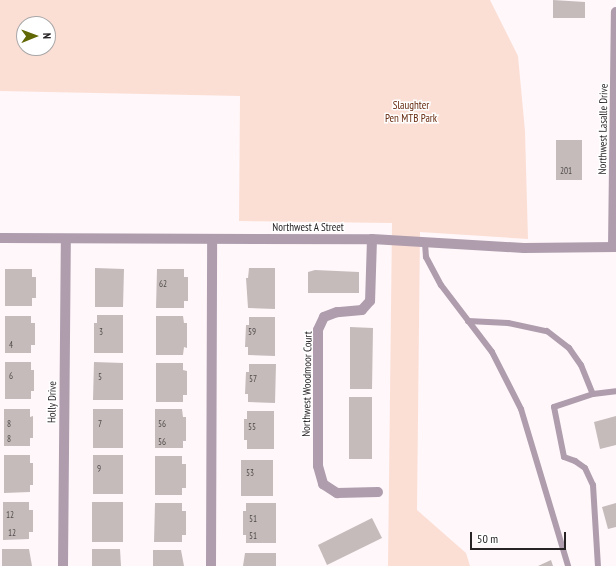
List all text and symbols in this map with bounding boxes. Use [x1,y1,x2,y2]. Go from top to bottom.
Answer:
north arrow [16,16,56,56]
text: N [40,33,54,39]
street label: Northwest Lasalle Drive [596,84,610,174]
park label: Slaughter Pen MTB Park [385,99,437,125]
house number: 201 [560,166,572,176]
street label: Northwest A Street [272,220,344,234]
house number: 62 [159,279,167,289]
house number: 3 [99,327,103,337]
house number: 59 [248,327,256,337]
street label: Northwest Woodmoor Court [299,331,315,437]
house number: 4 [9,340,13,350]
house number: 6 [9,371,13,381]
house number: 5 [98,372,102,382]
house number: 57 [249,374,257,384]
street label: Holly Drive [45,381,59,423]
house number: 8 [7,419,11,429]
house number: 7 [98,419,102,429]
house number: 56 [158,419,166,429]
house number: 55 [248,422,256,432]
house number: 8 [7,434,11,444]
house number: 56 [158,437,166,447]
house number: 9 [97,464,101,474]
house number: 53 [246,468,254,478]
house number: 12 [6,510,14,520]
house number: 51 [249,514,257,524]
scale bar [472,524,568,550]
house number: 12 [8,528,16,538]
house number: 51 [249,531,257,541]
text: 50 m [477,531,498,546]

